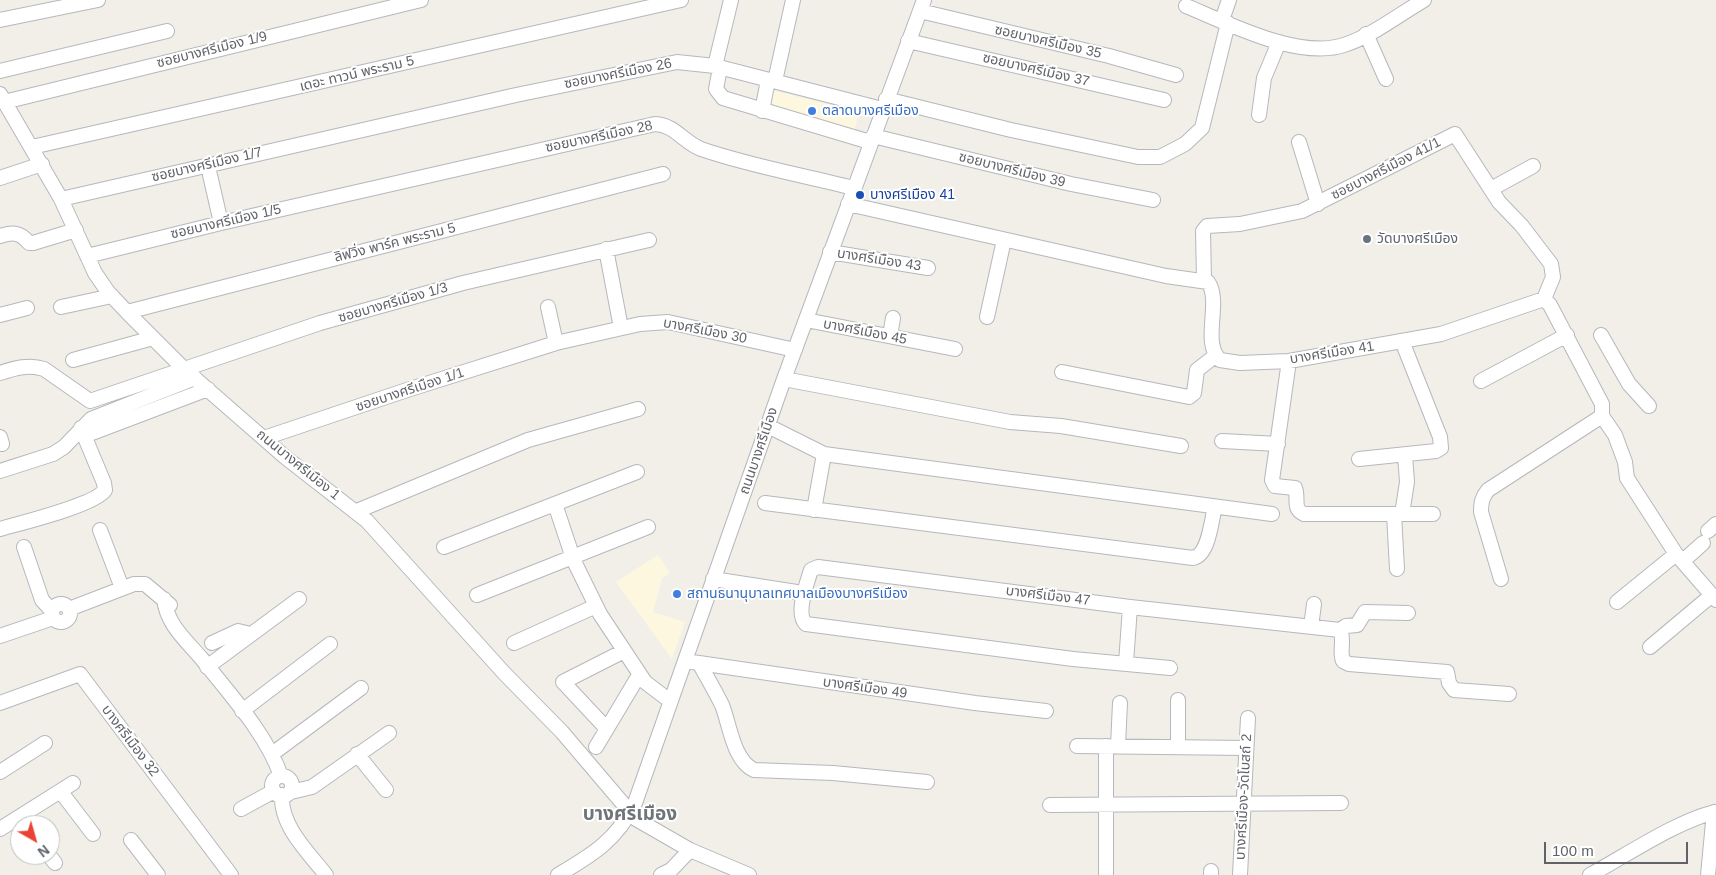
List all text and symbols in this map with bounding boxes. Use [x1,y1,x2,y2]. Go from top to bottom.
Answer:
street label: ซอยบางศรีเมือง 35 [993,22,1103,62]
street label: ซอยบางศรีเมือง 1/9 [155,28,269,72]
street label: ซอยบางศรีเมือง 37 [981,50,1091,90]
street label: เดอะ ทาวน์ พระราม 5 [298,53,416,95]
street label: ซอยบางศรีเมือง 26 [563,55,673,93]
place label: ตลาดบางศรีเมือง [822,103,919,119]
marker: ตลาดบางศรีเมือง [806,105,818,117]
street label: ซอยบางศรีเมือง 28 [544,117,654,157]
street label: ซอยบางศรีเมือง 41/1 [1328,134,1444,204]
street label: ซอยบางศรีเมือง 1/7 [150,144,264,186]
street label: ซอยบางศรีเมือง 39 [957,149,1067,191]
place label: บางศรีเมือง 41 [870,187,955,203]
marker: บางศรีเมือง 41 [854,189,866,201]
street label: ซอยบางศรีเมือง 1/5 [169,201,283,243]
street label: ลิฟวิ่ง พาร์ค พระราม 5 [332,220,458,266]
place label: วัดบางศรีเมือง [1377,231,1458,247]
marker: วัดบางศรีเมือง [1361,233,1373,245]
street label: บางศรีเมือง 43 [836,245,922,275]
street label: ซอยบางศรีเมือง 1/3 [336,279,450,327]
street label: บางศรีเมือง 30 [662,315,748,347]
street label: บางศรีเมือง 45 [822,316,908,348]
street label: บางศรีเมือง 41 [1289,338,1375,368]
street label: ซอยบางศรีเมือง 1/1 [354,365,466,415]
street label: ถนนบางศรีเมือง [736,405,782,497]
street label: ถนนบางศรีเมือง 1 [253,426,343,504]
street label: บางศรีเมือง 47 [1005,582,1091,610]
place label: สถานธนานุบาลเทศบาลเมืองบางศรีเมือง [687,586,908,602]
marker: สถานธนานุบาลเทศบาลเมืองบางศรีเมือง [671,588,683,600]
street label: บางศรีเมือง 49 [822,674,908,702]
street label: บางศรีเมือง 32 [98,702,162,780]
street label: บางศรีเมือง-วัดโบสถ์ 2 [1232,733,1256,861]
district label: บางศรีเมือง [583,804,677,826]
north arrow [10,815,60,865]
scale bar [1546,832,1690,864]
text: N [35,842,53,860]
text: 100 m [1552,842,1594,859]

